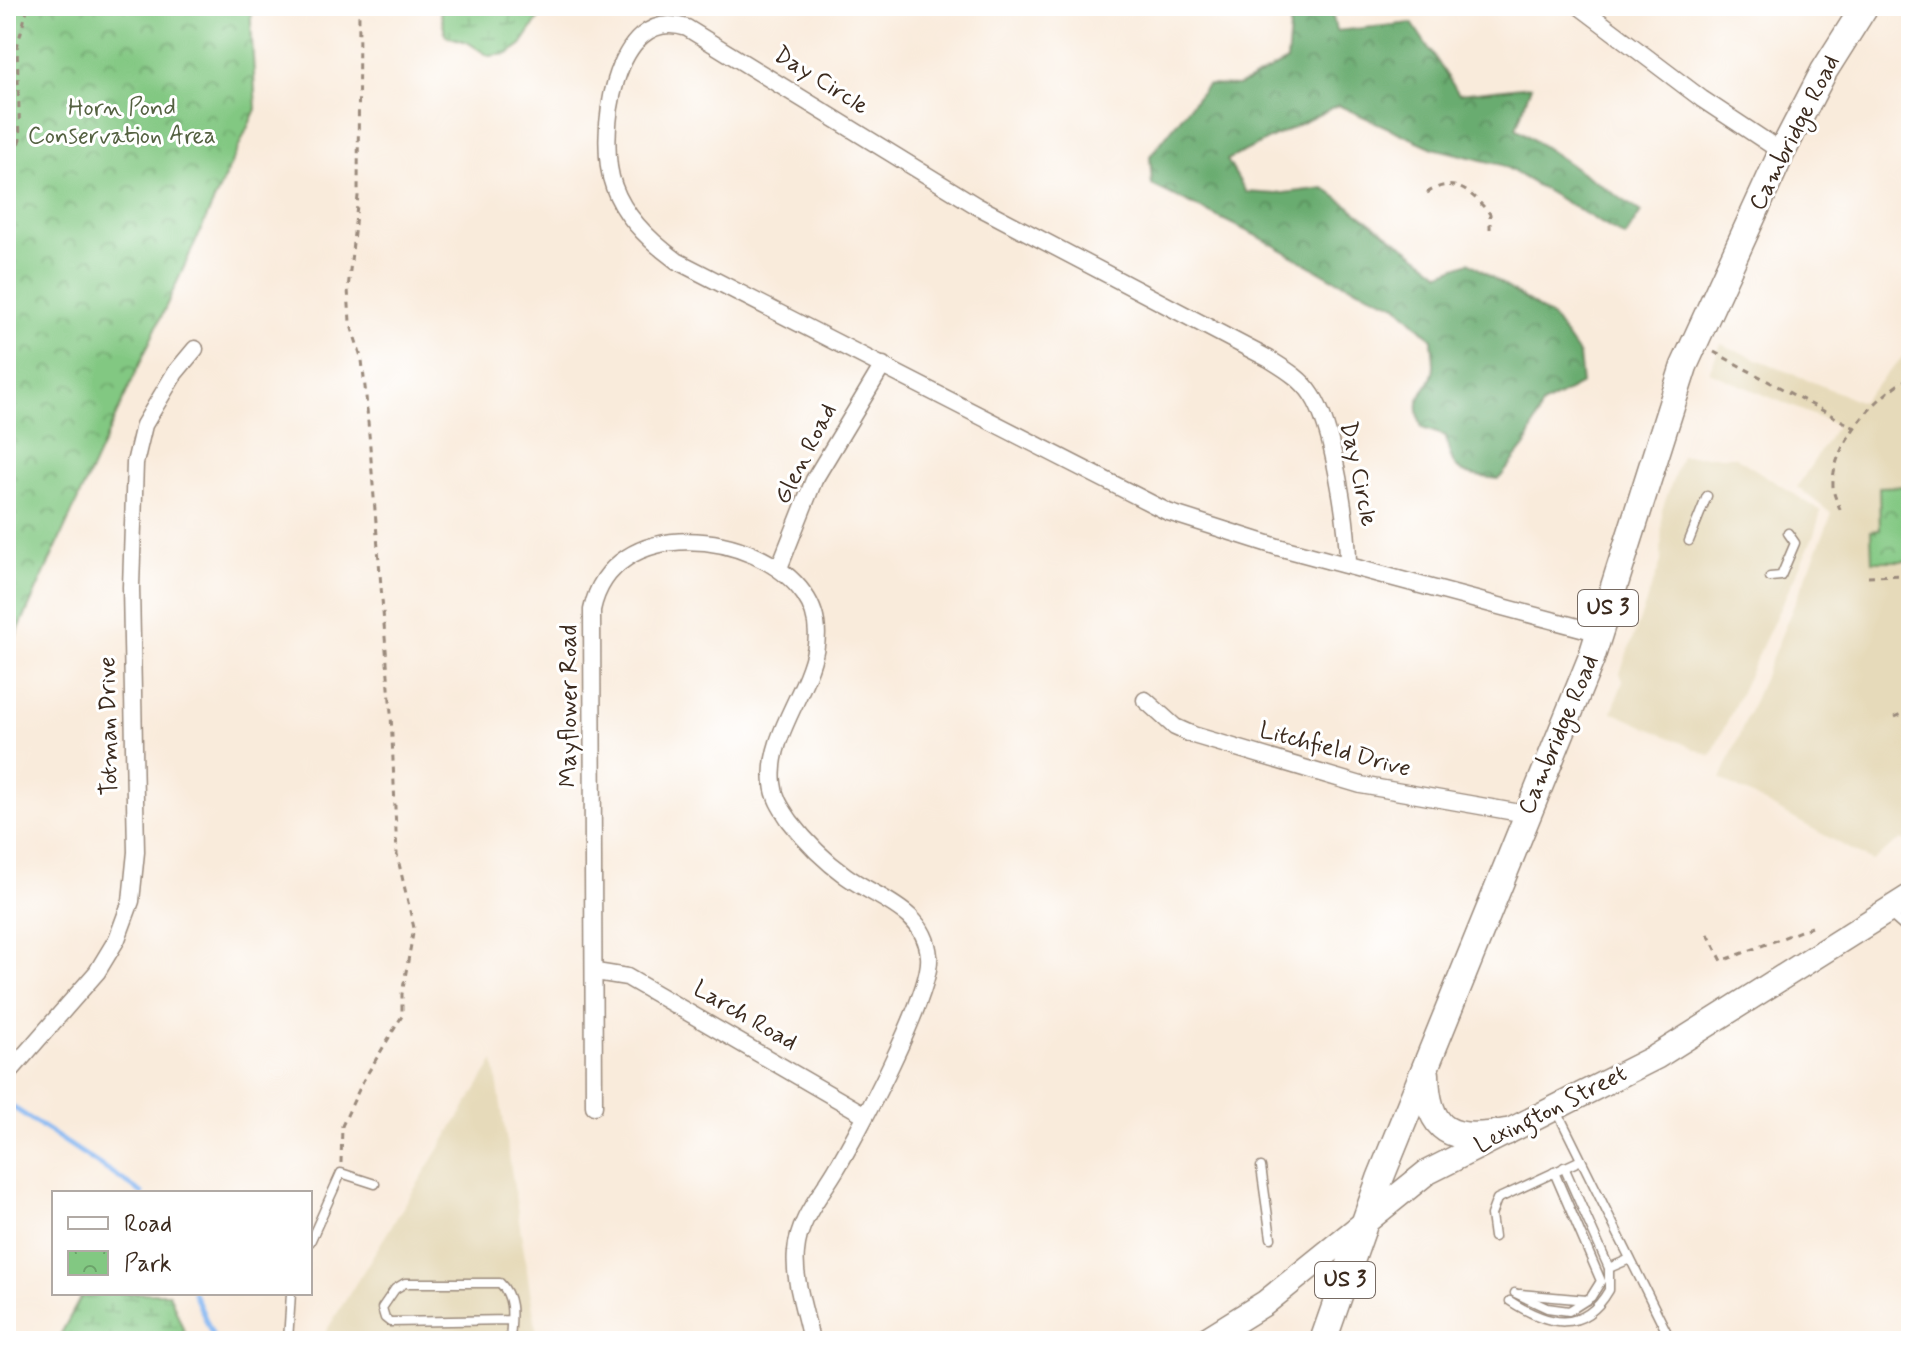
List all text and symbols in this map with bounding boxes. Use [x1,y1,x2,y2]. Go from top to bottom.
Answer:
street label: Day Circle [768,40,874,122]
street label: Cambridge Road [1742,50,1849,217]
park label: Horn Pond Conservation Area [28,93,216,152]
street label: Glen Road [767,398,845,510]
street label: Day Circle [1332,419,1384,529]
road number: US 3 [1578,590,1638,626]
street label: Mayflower Road [554,624,585,788]
street label: Cambridge Road [1511,650,1608,820]
street label: Totman Drive [92,656,126,796]
street label: Litchfield Drive [1256,715,1414,785]
street label: Larch Road [687,974,803,1058]
street label: Lexington Street [1470,1058,1634,1164]
legend [52,1191,312,1295]
text: Road [124,1209,172,1240]
text: Park [124,1249,172,1280]
road number: US 3 [1315,1262,1375,1298]

